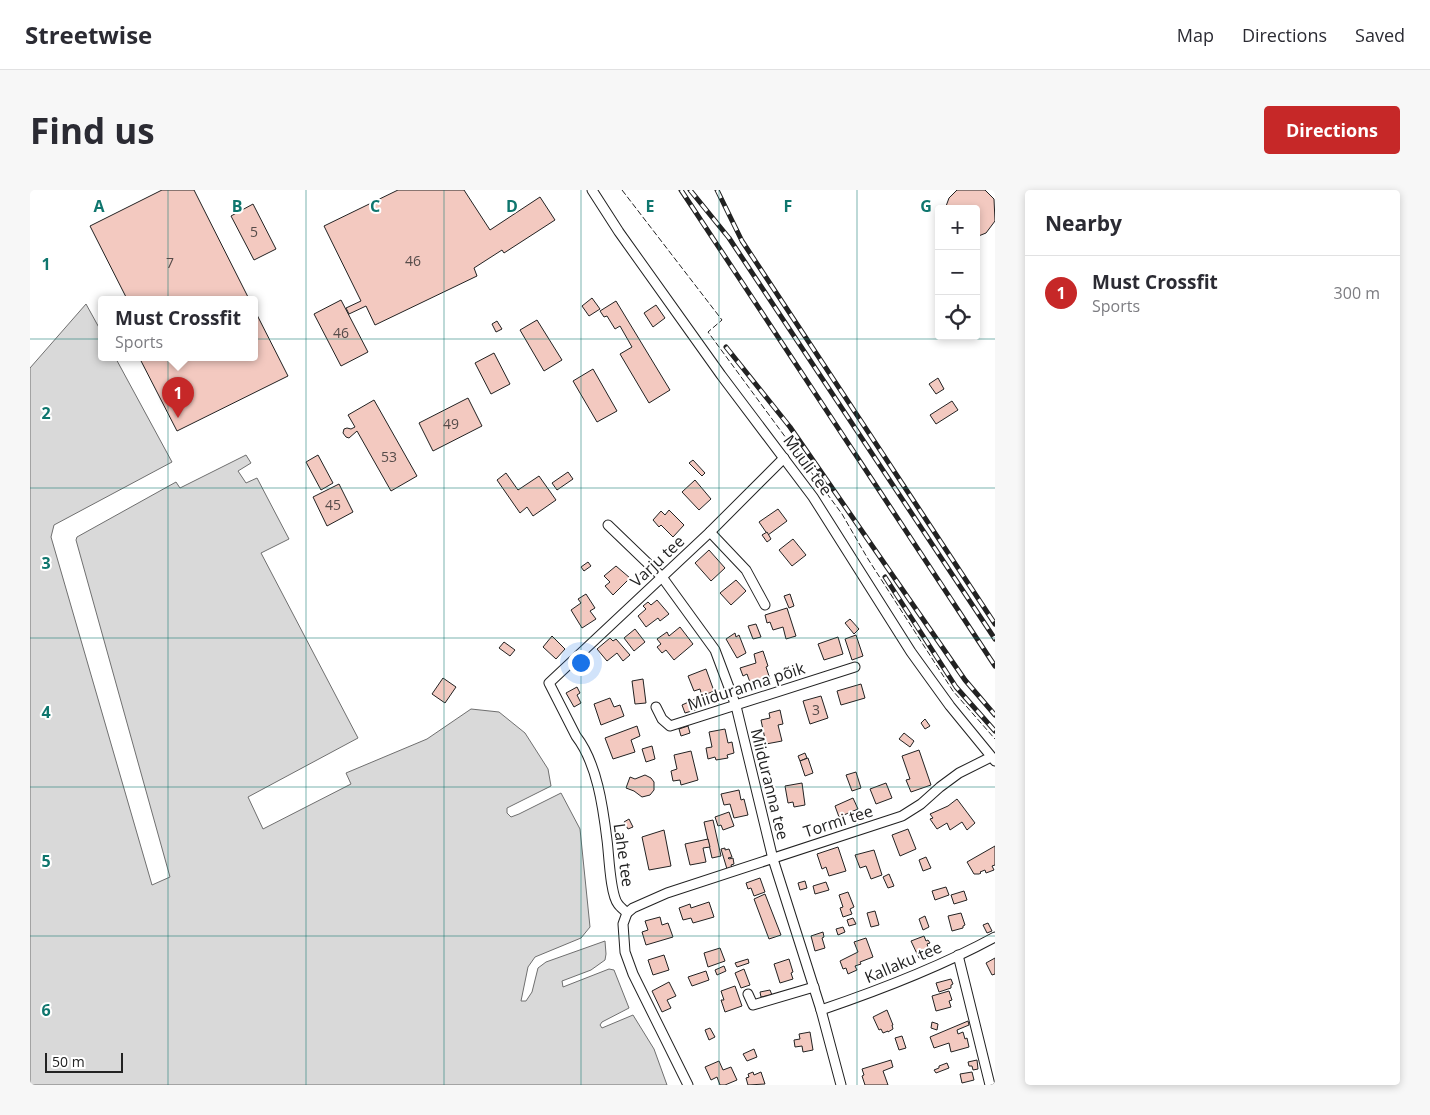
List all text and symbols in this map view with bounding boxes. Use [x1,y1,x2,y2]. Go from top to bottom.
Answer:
text: Streetwise [25,18,152,51]
text: Map [1177,23,1214,47]
text: Directions [1242,23,1327,47]
text: Saved [1355,23,1405,47]
button: Directions [1264,106,1400,154]
text: Find us [30,107,155,154]
text: A [93,195,105,217]
text: B [232,195,242,217]
text: C [370,195,380,217]
text: D [506,195,518,217]
text: E [646,195,655,217]
text: F [784,195,792,217]
text: G [920,195,932,217]
map controls [935,205,980,340]
button: + [935,205,980,250]
text: Nearby [1045,209,1122,237]
house number: 5 [250,222,258,241]
button: − [935,250,980,295]
house number: 46 [405,251,421,270]
text: 1 [41,253,51,275]
house number: 7 [166,253,174,272]
text: Must Crossfit [1092,269,1218,295]
text: 1 [1056,282,1066,304]
text: 300 m [1334,282,1380,304]
button: locate [935,295,980,340]
text: Sports [1092,295,1140,317]
popup [98,296,258,361]
text: Must Crossfit [115,305,241,331]
house number: 46 [333,323,349,342]
text: Sports [115,331,163,353]
pin: 1 [162,377,194,418]
text: 2 [41,402,51,424]
house number: 49 [443,414,459,433]
street label: Muuli tee [779,430,837,500]
house number: 53 [381,447,397,466]
house number: 45 [325,495,341,514]
street label: Varju tee [625,530,689,592]
text: 3 [41,552,51,574]
your location [568,650,594,676]
street label: Miiduranna põik [685,657,808,715]
house number: 3 [812,700,820,719]
text: 4 [41,701,51,723]
street label: Miiduranna tee [746,726,794,842]
street label: Tormi tee [801,799,875,843]
street label: Lahe tee [609,822,639,888]
text: 5 [41,850,51,872]
street label: Kallaku tee [861,936,945,988]
text: 6 [41,999,51,1021]
scale bar [45,1050,122,1073]
text: 50 m [52,1052,85,1071]

